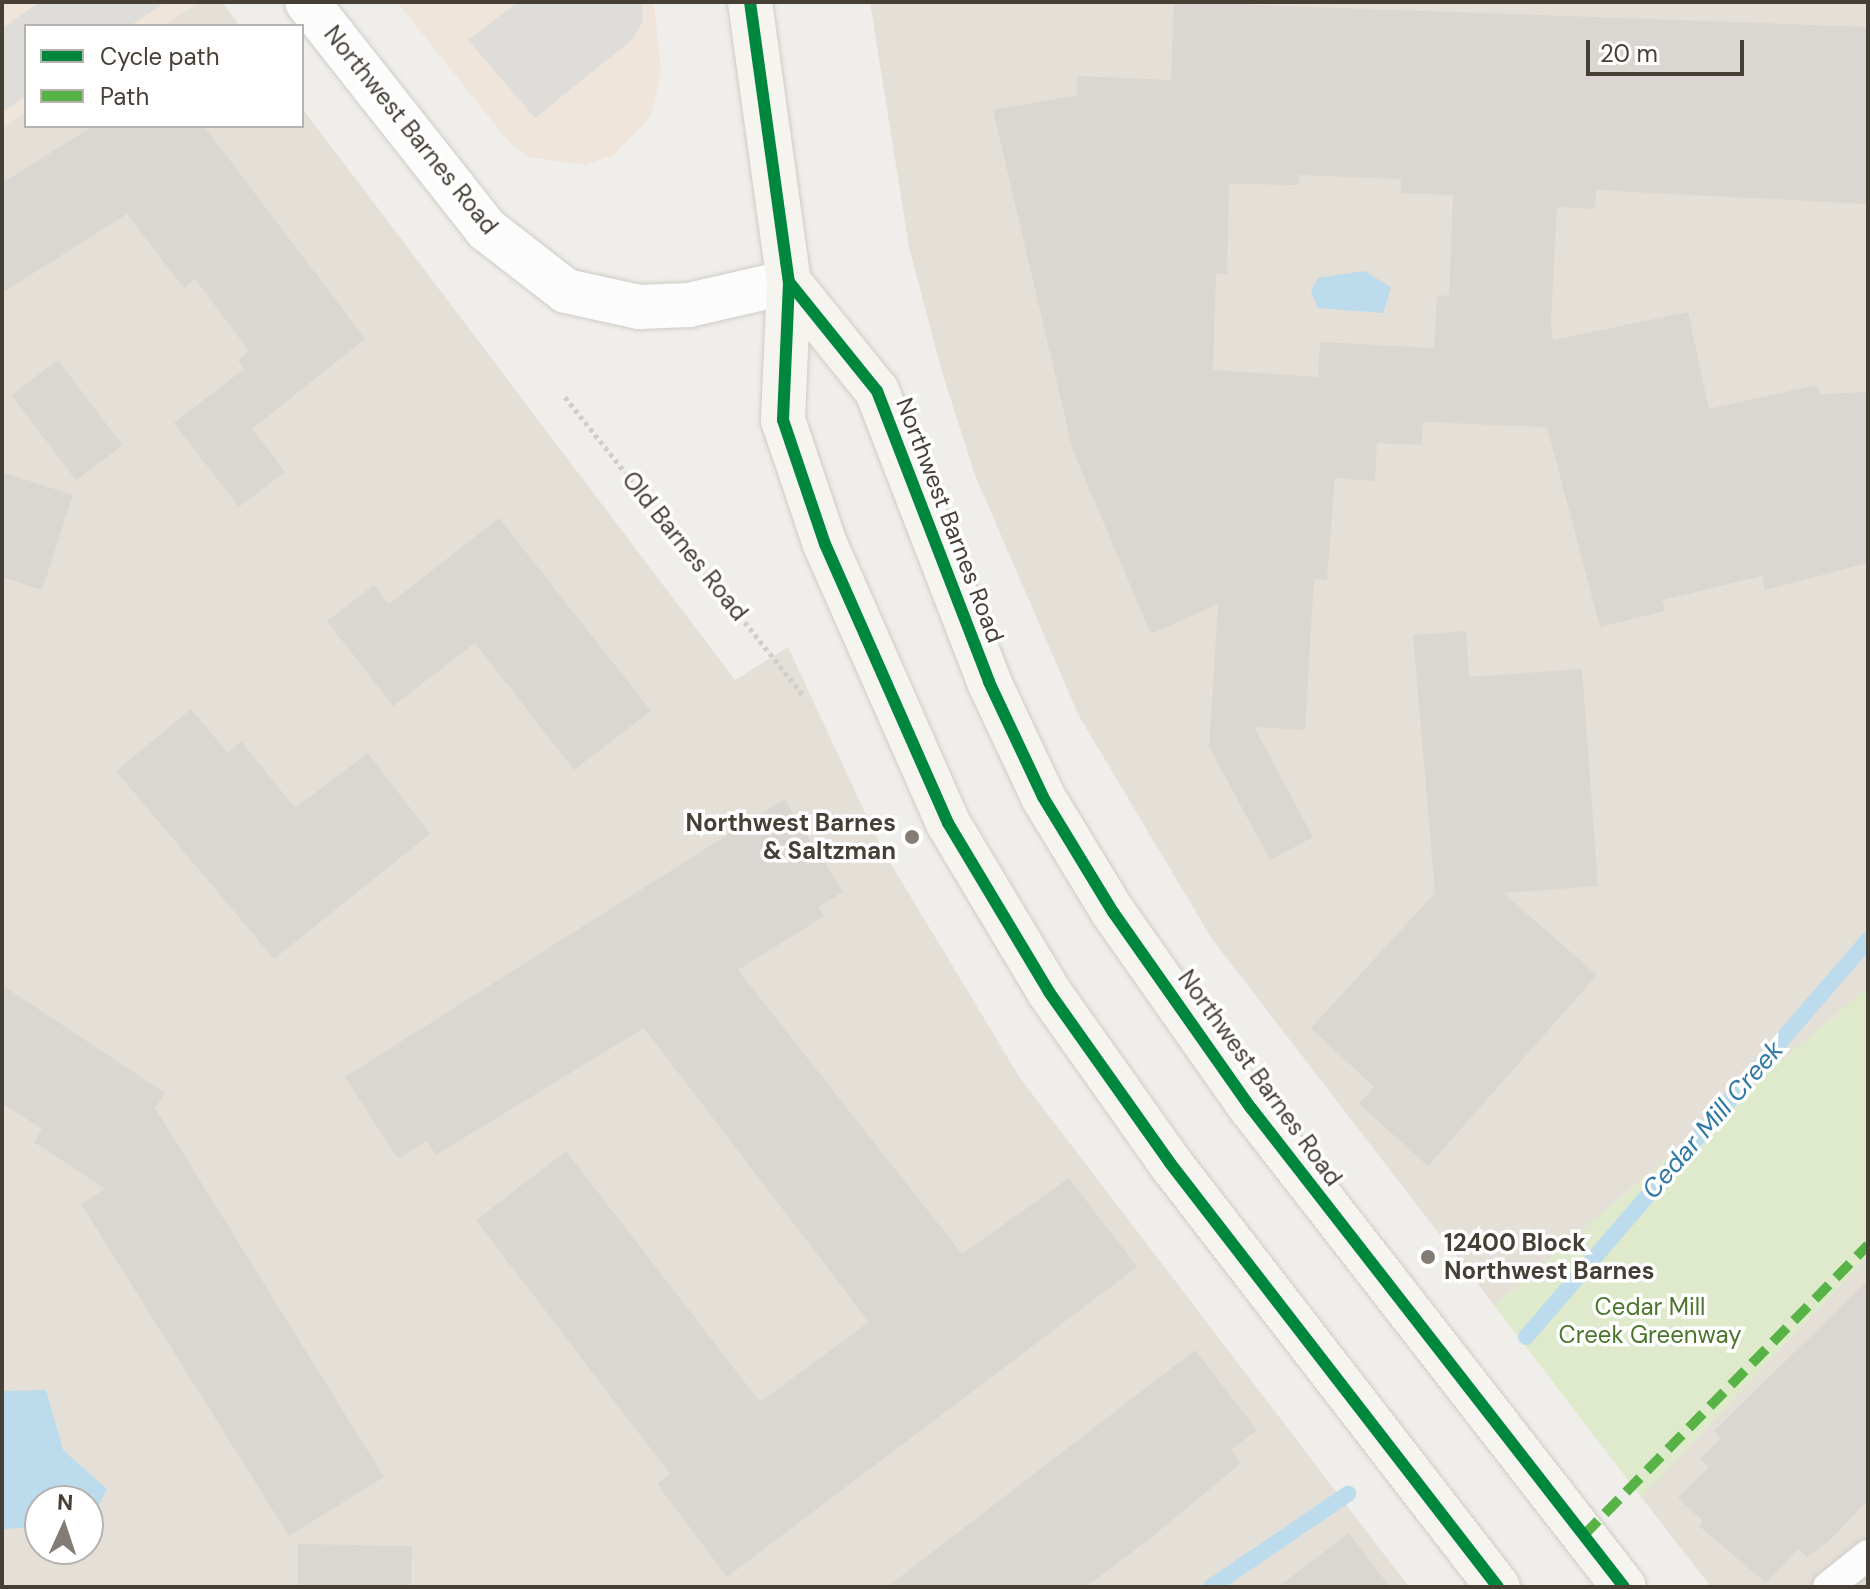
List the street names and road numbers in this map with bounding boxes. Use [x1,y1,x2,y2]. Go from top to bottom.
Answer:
street label: Northwest Barnes Road [318,20,504,240]
street label: Northwest Barnes Road [890,394,1010,646]
street label: Old Barnes Road [616,466,754,626]
street label: Northwest Barnes Road [1172,964,1348,1192]

